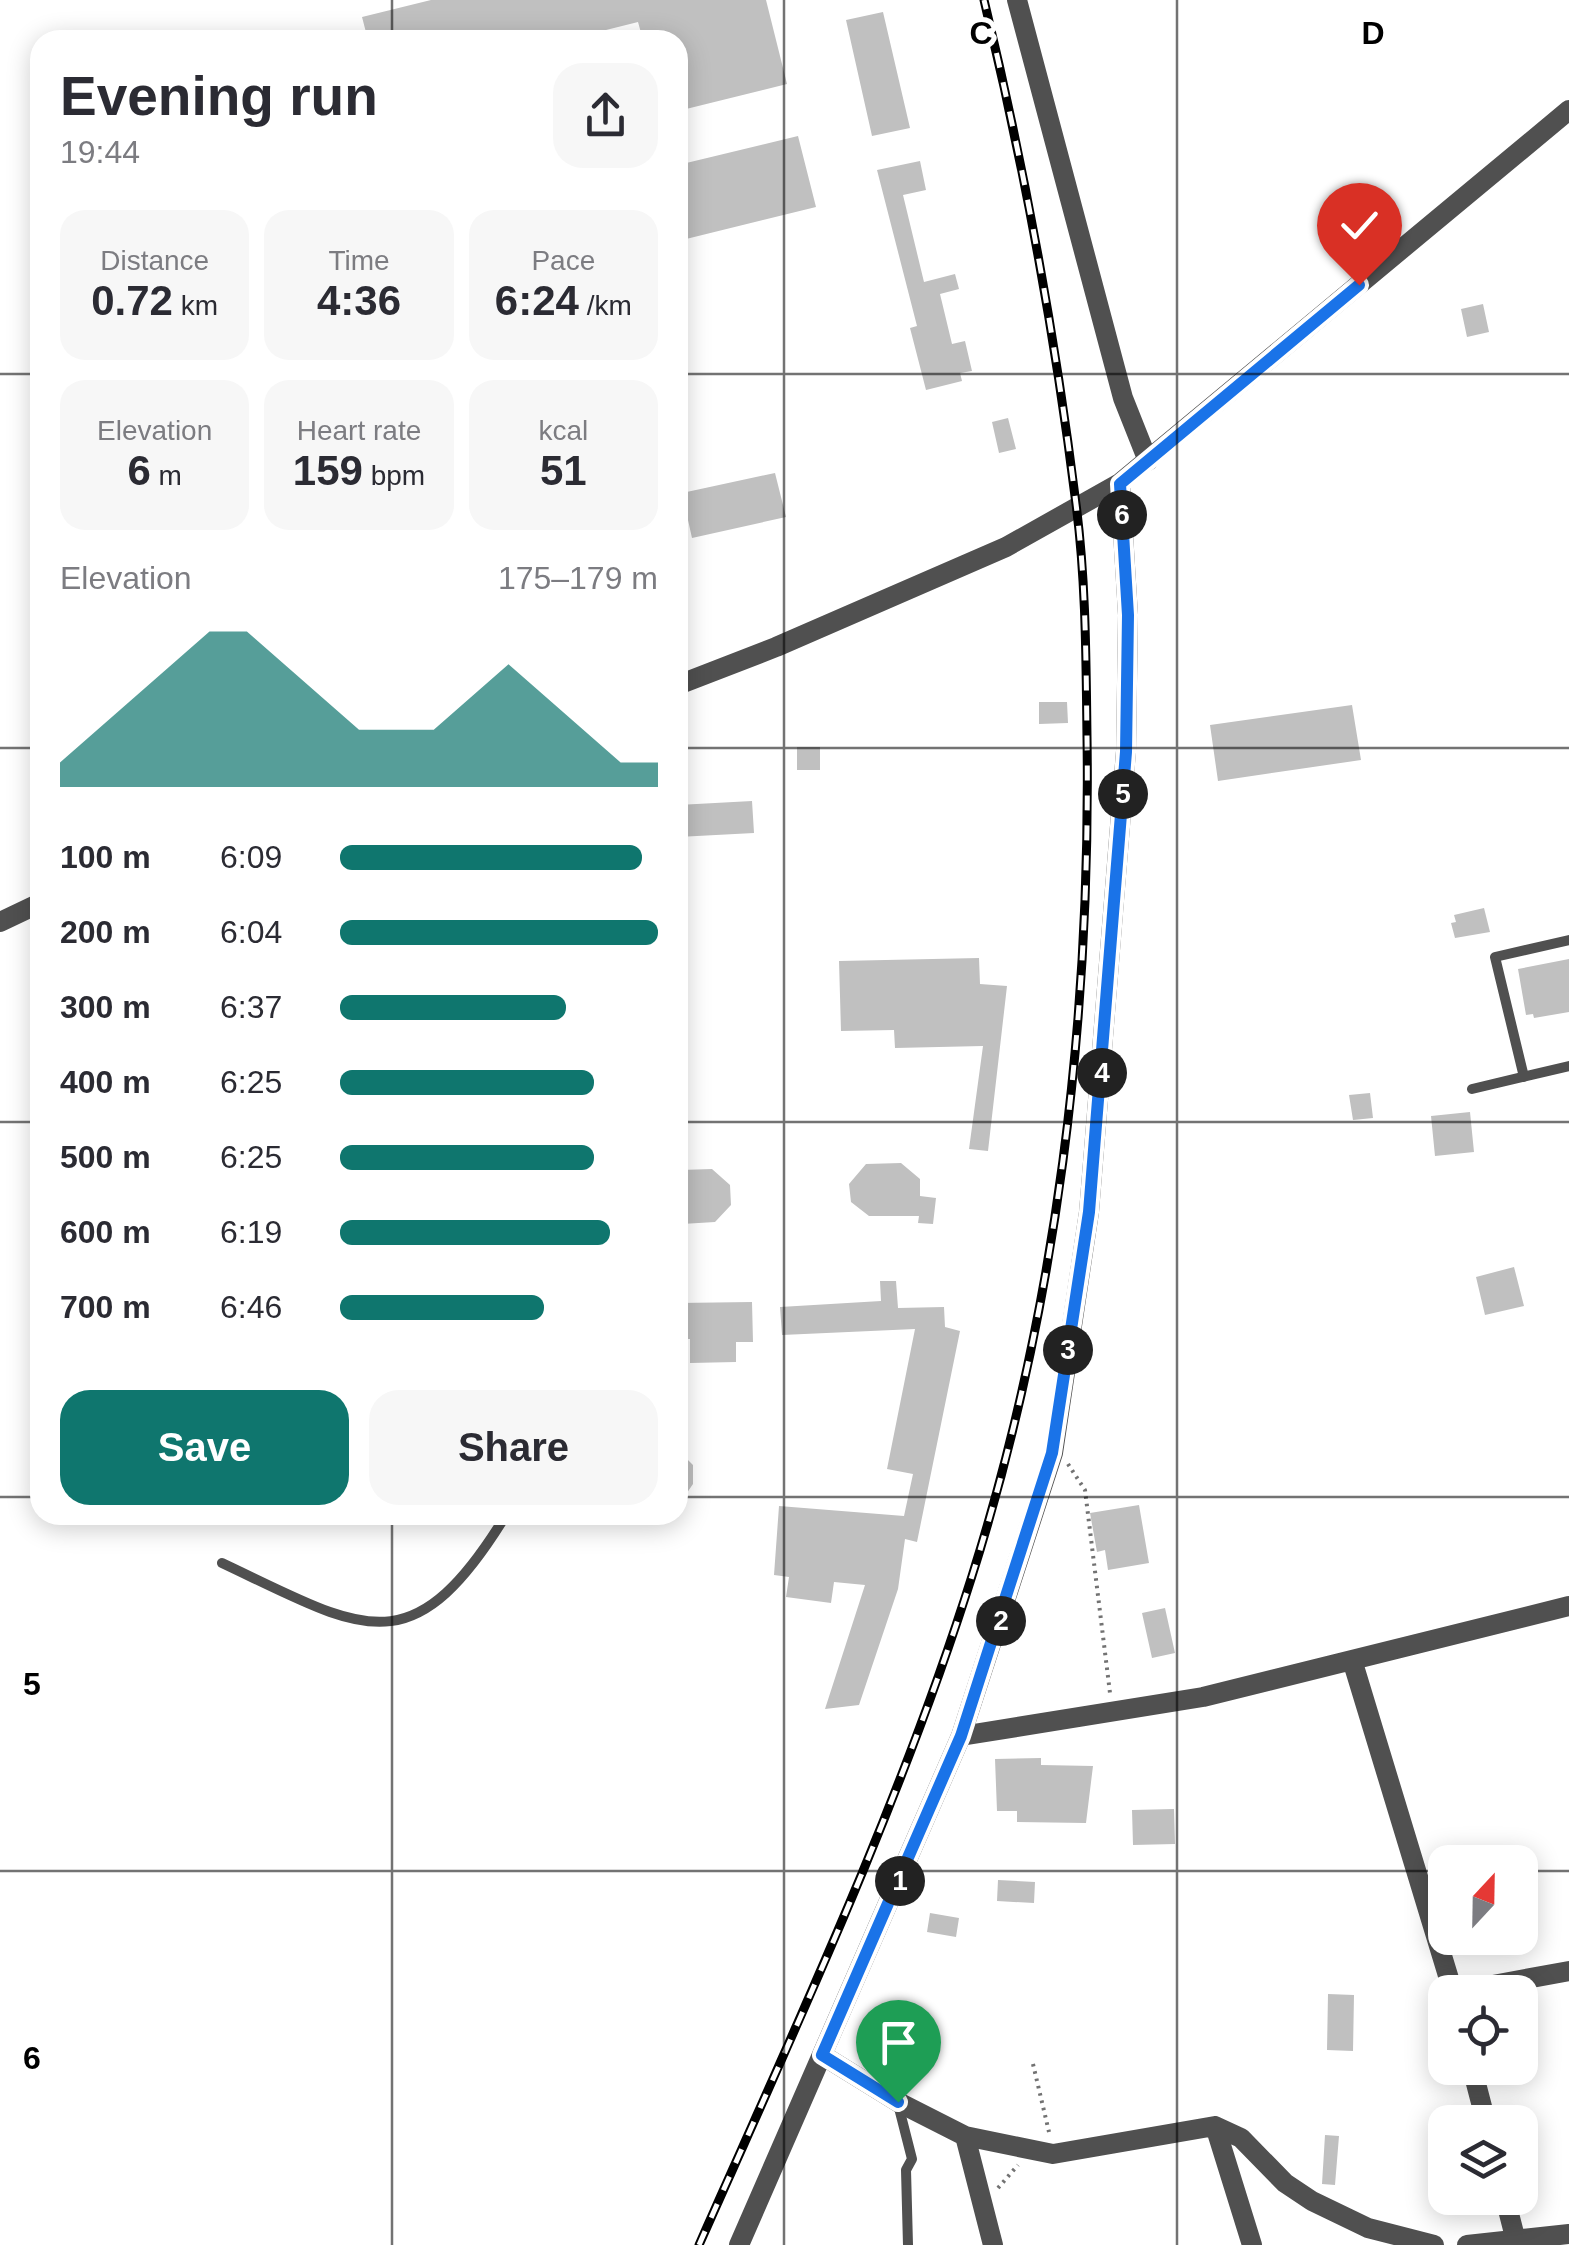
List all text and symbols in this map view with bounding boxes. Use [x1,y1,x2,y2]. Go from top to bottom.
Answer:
text: C [969,15,993,51]
text: D [1361,15,1385,51]
button: share [553,63,658,168]
text: Evening run [60,65,378,127]
text: 19:44 [60,134,140,170]
pin [1317,183,1402,286]
icon: check [1332,198,1387,253]
text: Distance [100,245,209,276]
text: Time [328,245,390,276]
text: Pace [531,245,595,276]
text: 0.72 [91,277,173,324]
text: 4:36 [317,277,401,324]
text: 6:24 [495,277,579,324]
text: km [173,290,218,321]
text: /km [579,290,632,321]
text: Elevation [97,415,212,446]
text: Heart rate [297,415,421,446]
text: kcal [538,415,588,446]
text: 6 [127,447,151,494]
text: 159 [293,447,363,494]
text: 51 [540,447,587,494]
text: m [151,460,182,491]
text: bpm [363,460,425,491]
pin: 6 [1097,490,1147,540]
text: 6 [1114,499,1130,530]
text: Elevation [60,560,192,596]
text: 175–179 m [498,560,658,596]
pin: 5 [1098,769,1148,819]
text: 5 [1115,778,1131,809]
text: 100 m [60,839,151,875]
text: 6:09 [220,839,282,875]
text: 200 m [60,914,151,950]
text: 6:04 [220,914,282,950]
text: 300 m [60,989,151,1025]
text: 6:37 [220,989,282,1025]
pin: 4 [1077,1048,1127,1098]
text: 4 [1094,1057,1110,1088]
text: 400 m [60,1064,151,1100]
text: 6:25 [220,1064,282,1100]
text: 500 m [60,1139,151,1175]
text: 6:25 [220,1139,282,1175]
text: 600 m [60,1214,151,1250]
text: 6:19 [220,1214,282,1250]
text: 700 m [60,1289,151,1325]
text: 6:46 [220,1289,282,1325]
pin: 3 [1043,1325,1093,1375]
text: 3 [1060,1334,1076,1365]
button: Save [60,1390,349,1505]
button: Share [369,1390,658,1505]
pin: 2 [976,1596,1026,1646]
text: 2 [993,1605,1009,1636]
text: 5 [23,1666,41,1702]
north arrow [1428,1845,1538,1955]
map controls [1428,1845,1538,2215]
pin: 1 [875,1856,925,1906]
text: 1 [892,1865,908,1896]
button: locate [1428,1975,1538,2085]
pin [856,2000,941,2103]
icon: arrive [871,2015,926,2070]
text: 6 [23,2040,41,2076]
button: layers [1428,2105,1538,2215]

